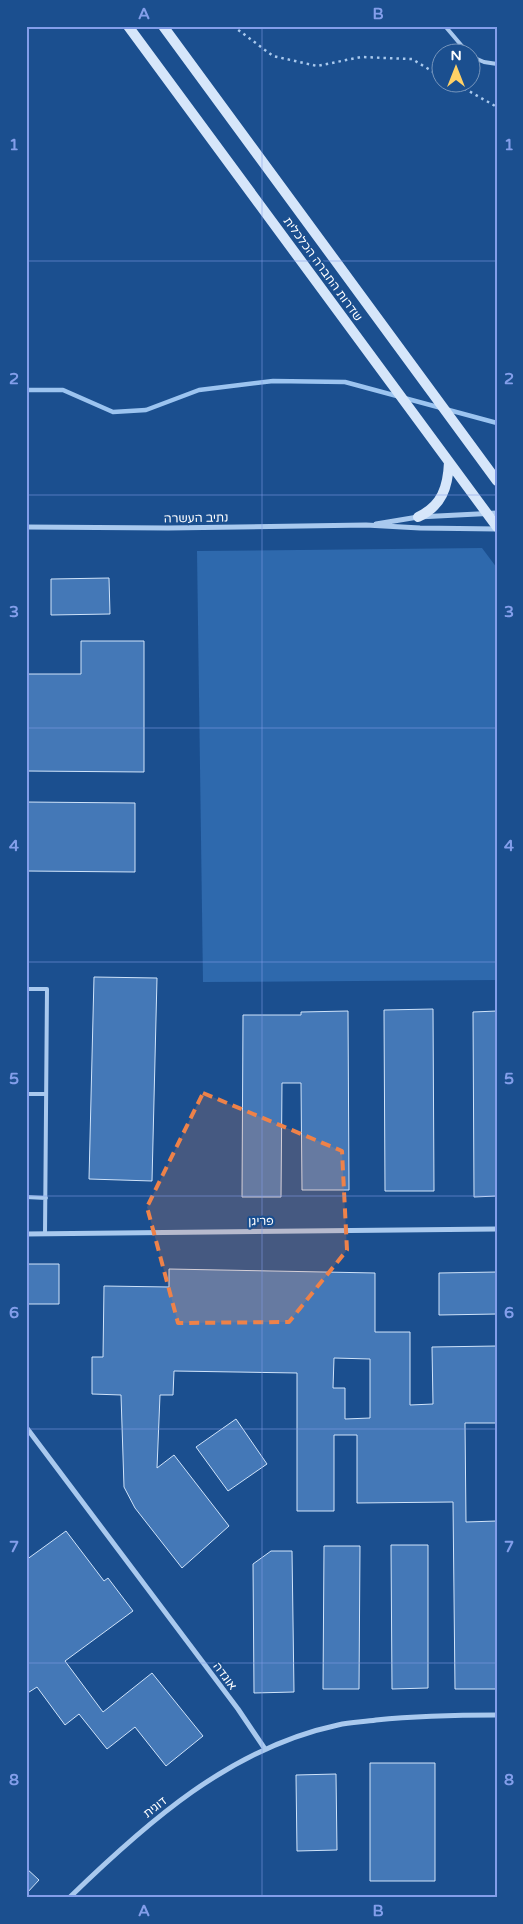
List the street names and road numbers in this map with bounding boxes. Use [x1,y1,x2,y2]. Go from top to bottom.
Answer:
street label: שדרות החברה הכלכלית [281,214,365,324]
street label: נתיב העשרה [164,510,228,526]
street label: פריגן [248,1214,274,1228]
street label: אוגדה [210,1659,240,1693]
street label: דוגית [140,1793,170,1821]

